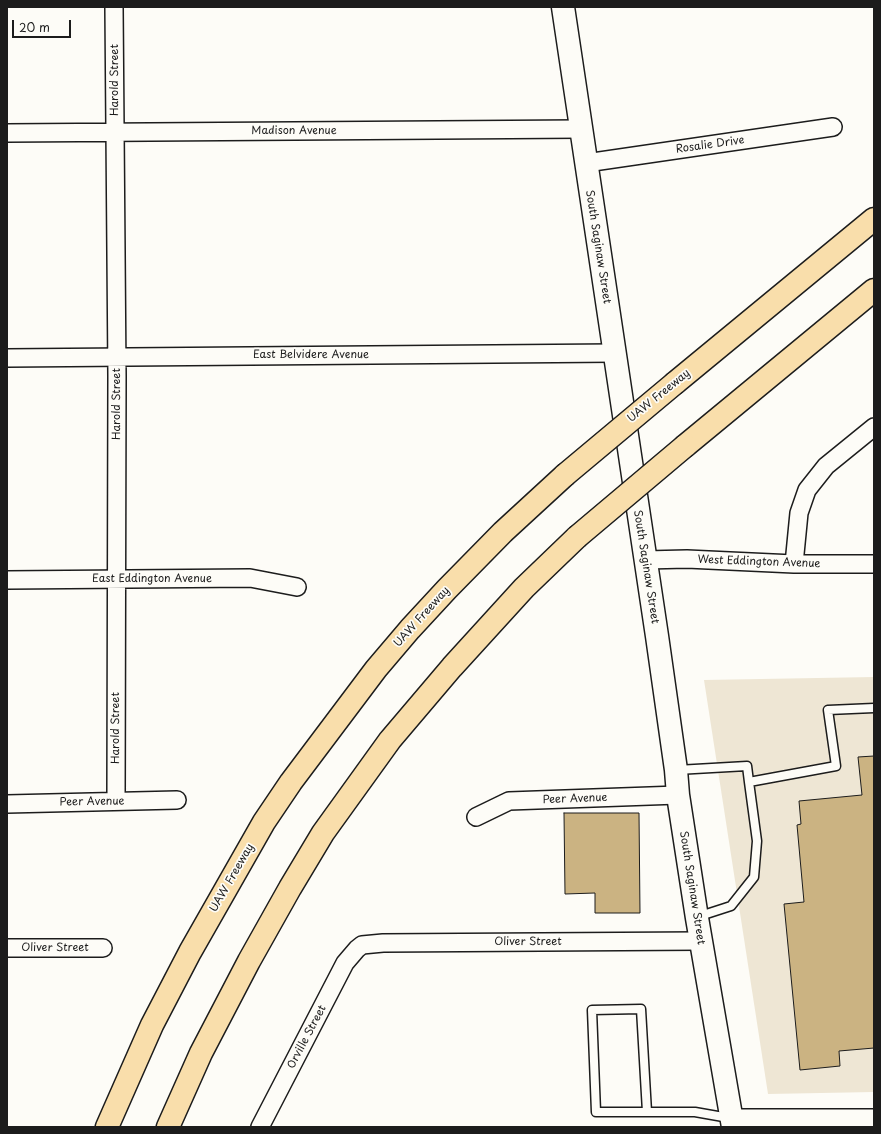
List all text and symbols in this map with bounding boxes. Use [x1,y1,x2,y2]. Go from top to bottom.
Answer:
scale bar [14,12,73,38]
text: 20 m [19,18,50,36]
street label: Harold Street [108,44,122,116]
street label: Madison Avenue [251,124,337,138]
street label: Rosalie Drive [675,134,745,156]
street label: South Saginaw Street [582,189,614,305]
street label: East Belvidere Avenue [253,348,369,362]
street label: UAW Freeway [625,367,693,425]
street label: Harold Street [110,368,124,440]
street label: South Saginaw Street [630,509,662,625]
street label: West Eddington Avenue [697,553,821,571]
street label: East Eddington Avenue [92,572,212,586]
street label: UAW Freeway [391,584,453,650]
street label: Harold Street [109,692,123,764]
street label: Peer Avenue [542,791,608,807]
street label: Peer Avenue [59,795,125,809]
street label: South Saginaw Street [676,830,708,946]
street label: UAW Freeway [207,842,257,914]
street label: Oliver Street [494,935,562,949]
street label: Oliver Street [21,941,89,955]
street label: Orville Street [285,1003,329,1071]

